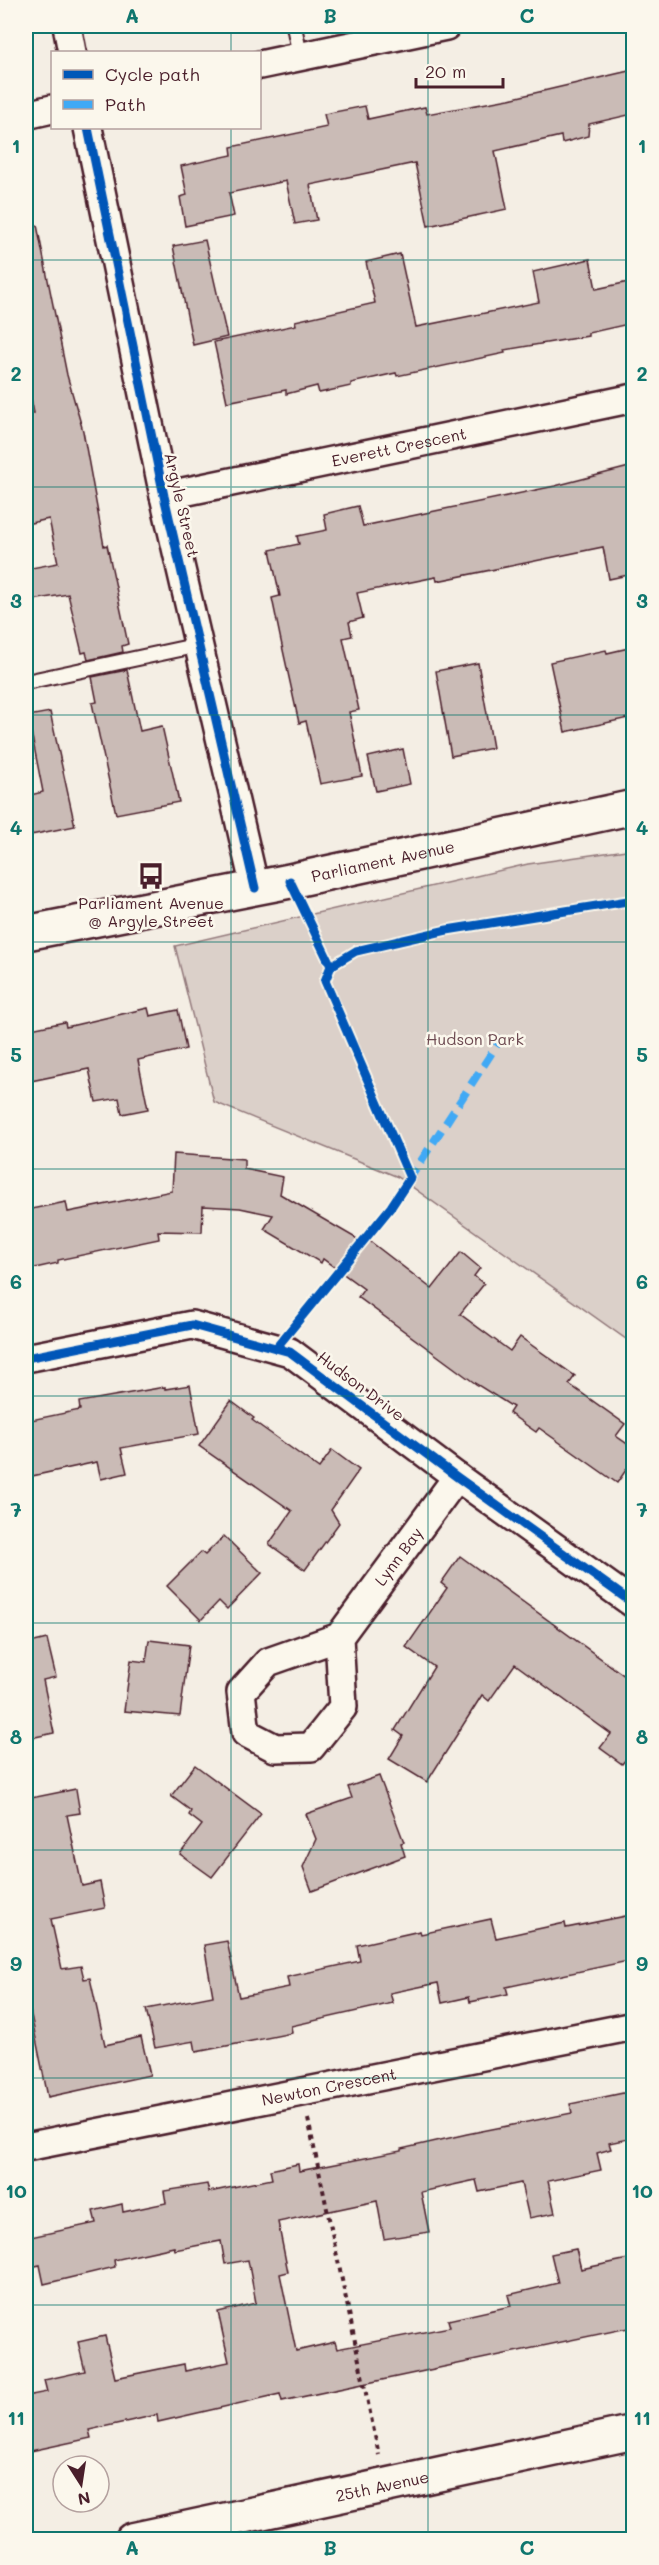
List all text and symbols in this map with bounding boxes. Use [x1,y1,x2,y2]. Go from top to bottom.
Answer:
text: A [125,2,139,28]
text: B [323,2,337,28]
text: C [520,2,535,28]
legend [51,51,261,129]
scale bar [416,51,503,89]
text: 20 m [425,59,466,83]
text: Cycle path [105,62,200,86]
text: Path [105,92,145,116]
text: 1 [12,132,20,158]
text: 1 [638,132,646,158]
text: 2 [10,360,22,386]
text: 2 [636,360,648,386]
street label: Everett Crescent [330,422,468,471]
street label: Argyle Street [160,451,205,559]
text: 3 [10,587,22,613]
text: 3 [636,587,648,613]
text: 4 [10,814,23,840]
text: 4 [636,814,649,840]
street label: Parliament Avenue [309,835,456,886]
bus stop icon: Parliament Avenue @ Argyle Street [136,861,166,891]
place label: Parliament Avenue @ Argyle Street [78,892,224,931]
park label: Hudson Park [426,1028,524,1049]
text: 5 [10,1041,22,1067]
text: 5 [636,1041,648,1067]
text: 6 [10,1268,22,1294]
text: 6 [636,1268,648,1294]
street label: Hudson Drive [314,1346,409,1425]
text: 7 [10,1496,22,1522]
text: 7 [636,1496,648,1522]
street label: Lynn Bay [369,1523,427,1590]
text: 8 [10,1723,22,1749]
text: 8 [636,1723,648,1749]
text: 9 [10,1950,22,1976]
text: 9 [636,1950,648,1976]
street label: Newton Crescent [260,2063,398,2110]
text: 10 [5,2177,27,2203]
text: 10 [631,2177,653,2203]
text: 11 [7,2404,25,2430]
text: 11 [633,2404,651,2430]
north arrow [51,2454,111,2514]
street label: 25th Avenue [334,2465,431,2506]
text: N [76,2488,92,2511]
text: A [125,2534,139,2560]
text: B [323,2534,337,2560]
text: C [520,2534,535,2560]

